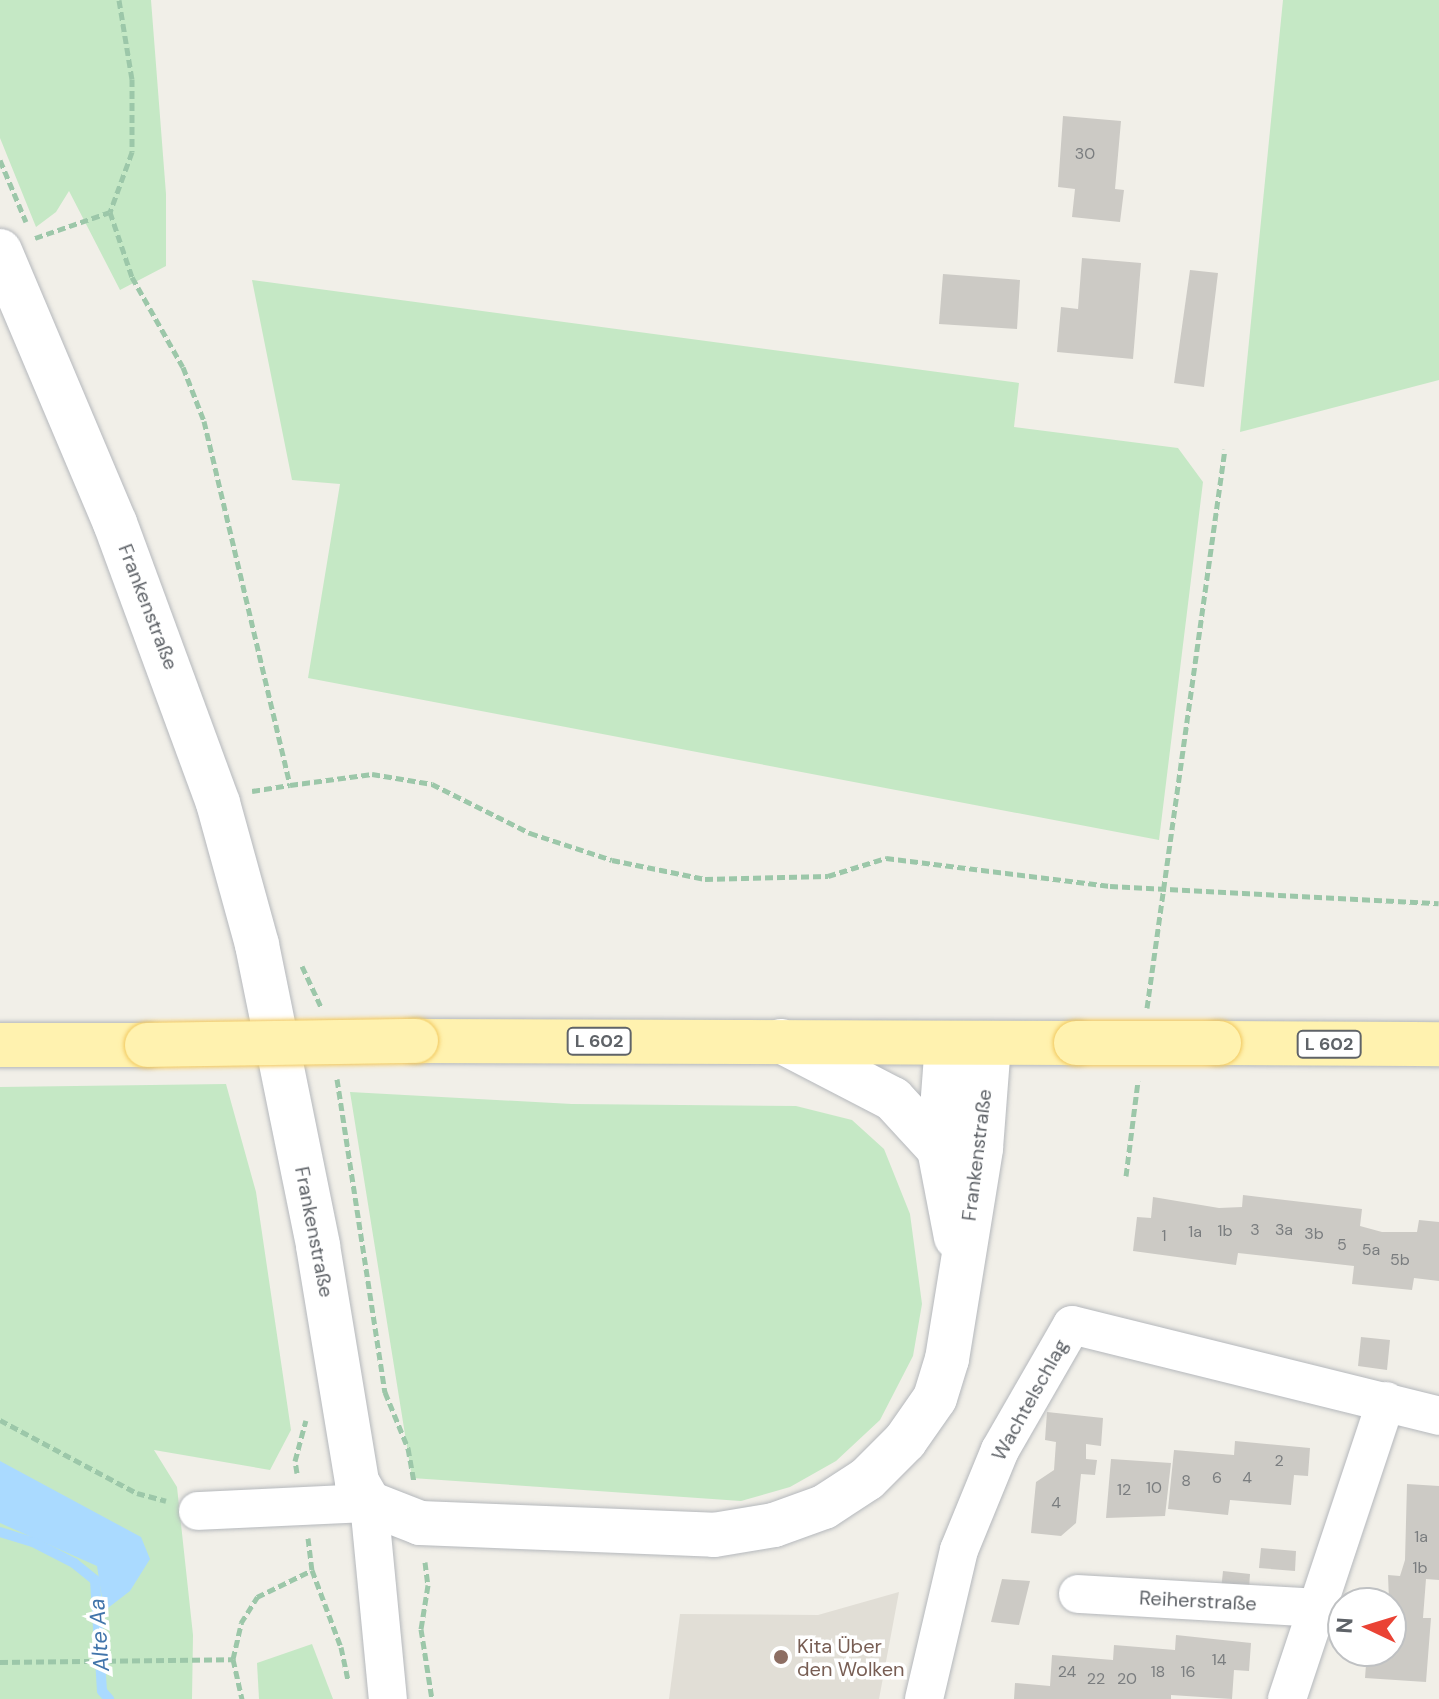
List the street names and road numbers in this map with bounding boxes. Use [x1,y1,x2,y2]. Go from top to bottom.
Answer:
street label: Frankenstraße [113,541,183,673]
road number: L 602 [565,1027,633,1055]
road number: L 602 [1295,1030,1363,1058]
street label: Frankenstraße [957,1088,997,1222]
street label: Frankenstraße [290,1165,338,1299]
street label: Wachtelschlag [987,1335,1073,1465]
street label: Reiherstraße [1139,1586,1257,1616]

